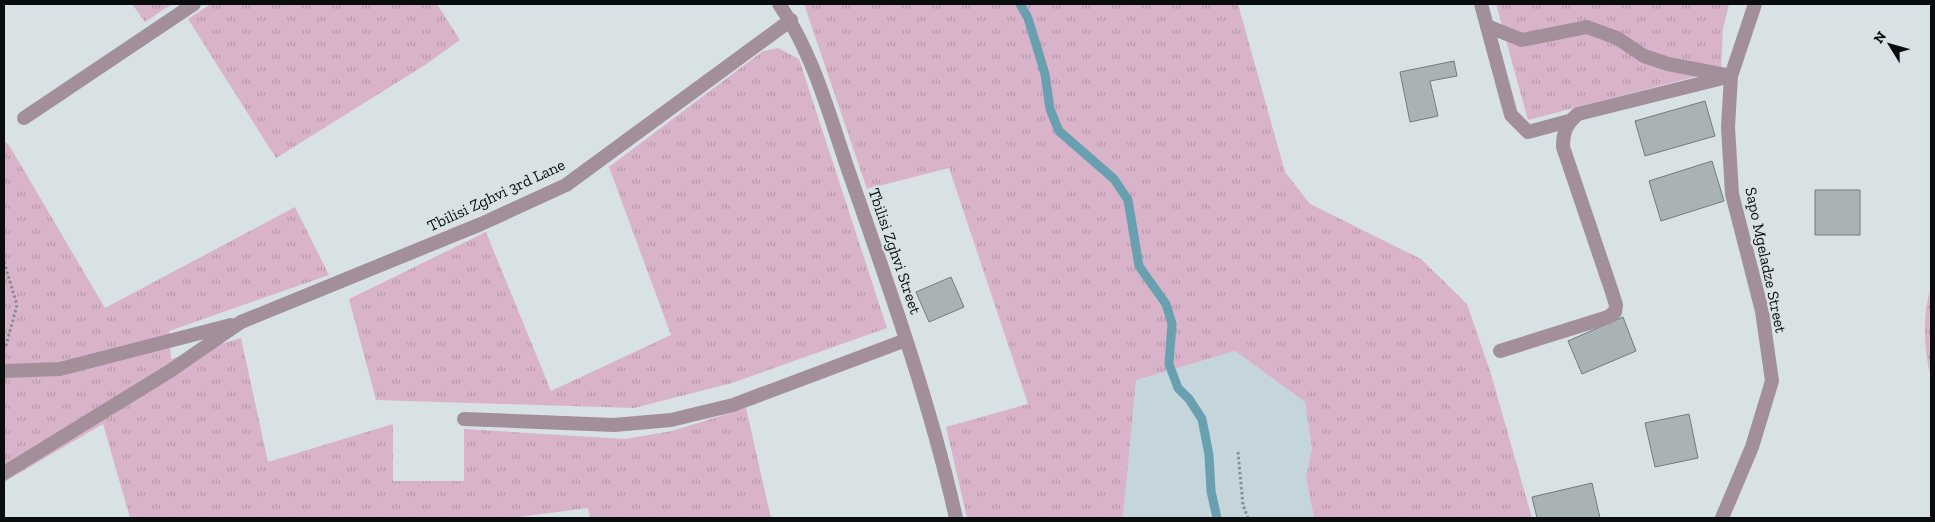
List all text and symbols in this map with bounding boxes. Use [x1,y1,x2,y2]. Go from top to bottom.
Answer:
north arrow [1865,20,1915,70]
text: N [1870,28,1890,47]
street label: Tbilisi Zghvi 3rd Lane [424,155,568,235]
street label: Sapo Mgeladze Street [1741,185,1791,335]
street label: Tbilisi Zghvi Street [865,186,925,316]

